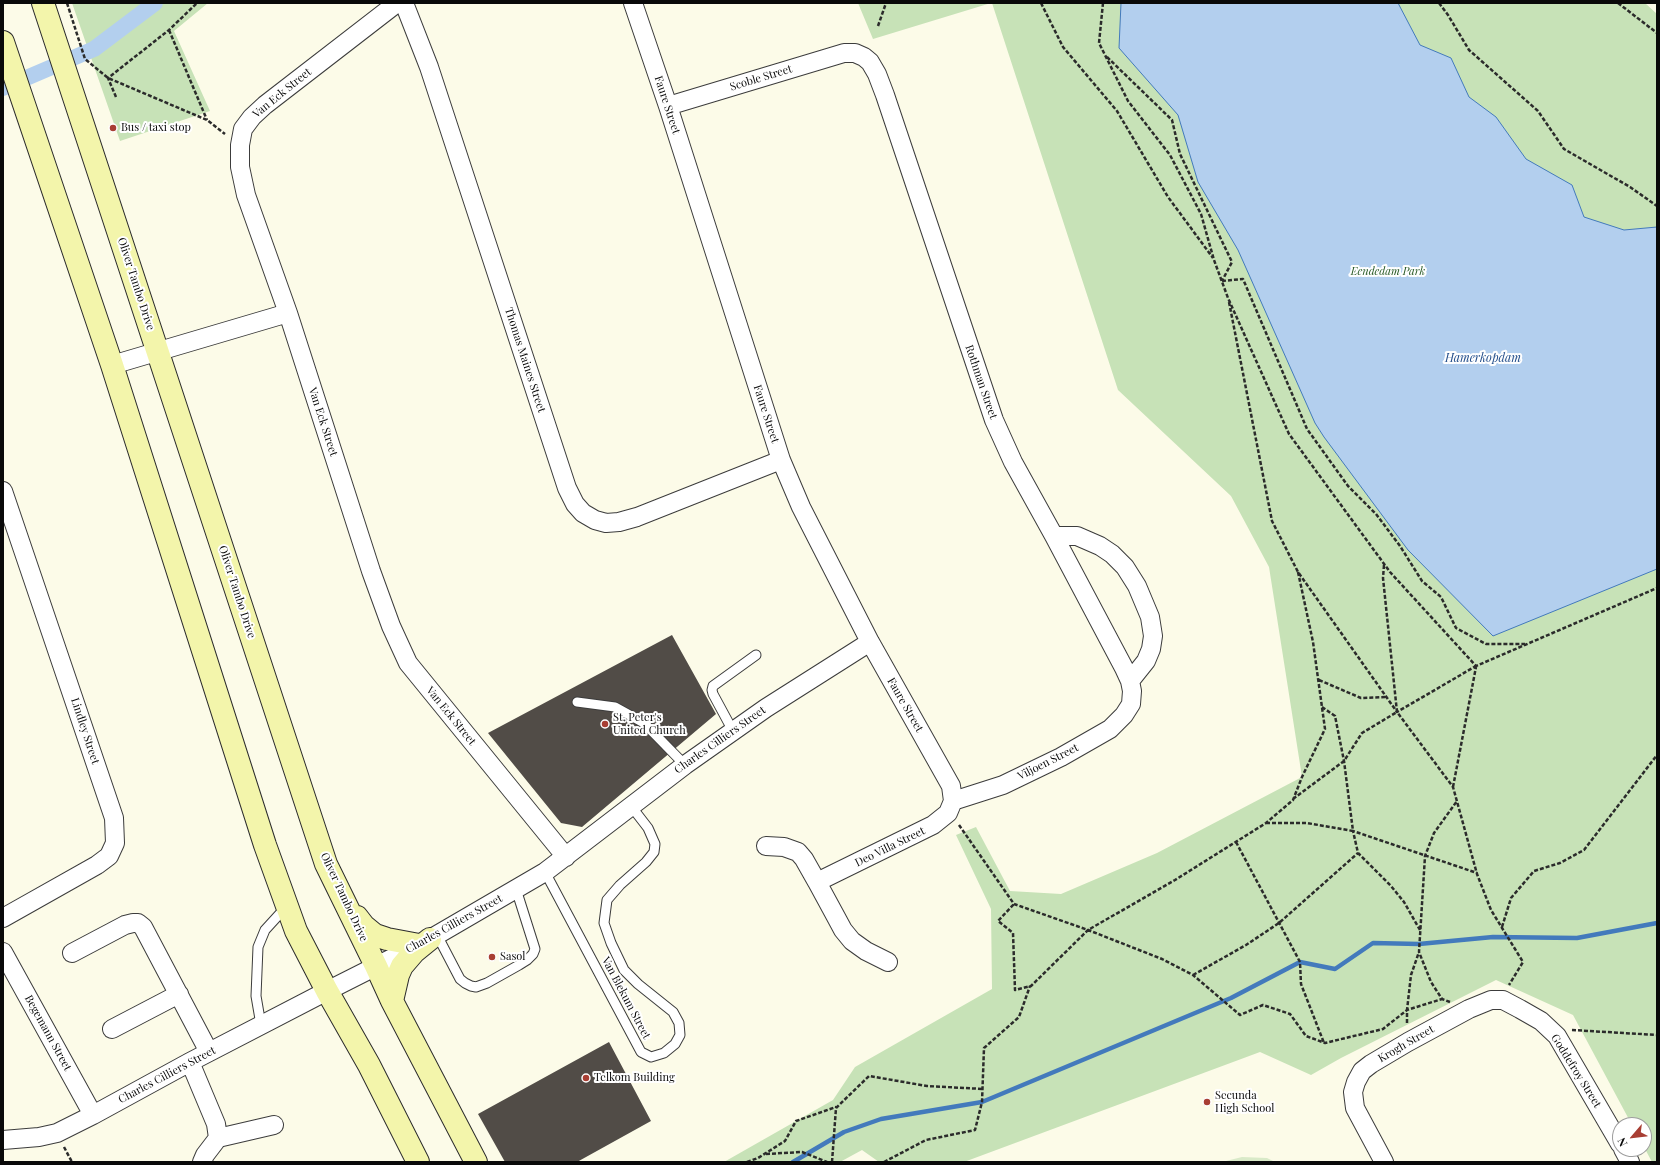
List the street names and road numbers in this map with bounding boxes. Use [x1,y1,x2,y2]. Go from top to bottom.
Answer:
street label: Scoble Street [728,62,794,94]
street label: Van Eck Street [250,65,314,121]
street label: Faure Street [651,74,683,136]
street label: Oliver Tambo Drive [115,236,157,332]
street label: Thomas Maines Street [502,306,548,414]
street label: Rothman Street [962,343,1000,421]
street label: Faure Street [750,383,782,445]
street label: Van Eck Street [306,386,340,458]
street label: Oliver Tambo Drive [216,544,258,640]
street label: Faure Street [884,676,926,734]
street label: Van Eck Street [423,684,479,748]
street label: Lindley Street [68,696,102,766]
street label: Charles Cilliers Street [672,704,768,776]
street label: Viljoen Street [1015,741,1081,783]
street label: Deo Villa Street [853,824,927,870]
street label: Oliver Tambo Drive [318,850,370,944]
street label: Charles Cilliers Street [403,892,505,956]
street label: Van Blekum Street [599,955,653,1041]
street label: Begemann Street [22,993,74,1073]
street label: Krogh Street [1376,1023,1436,1065]
street label: Goddefroy Street [1548,1032,1604,1110]
street label: Charles Cilliers Street [116,1044,218,1106]

